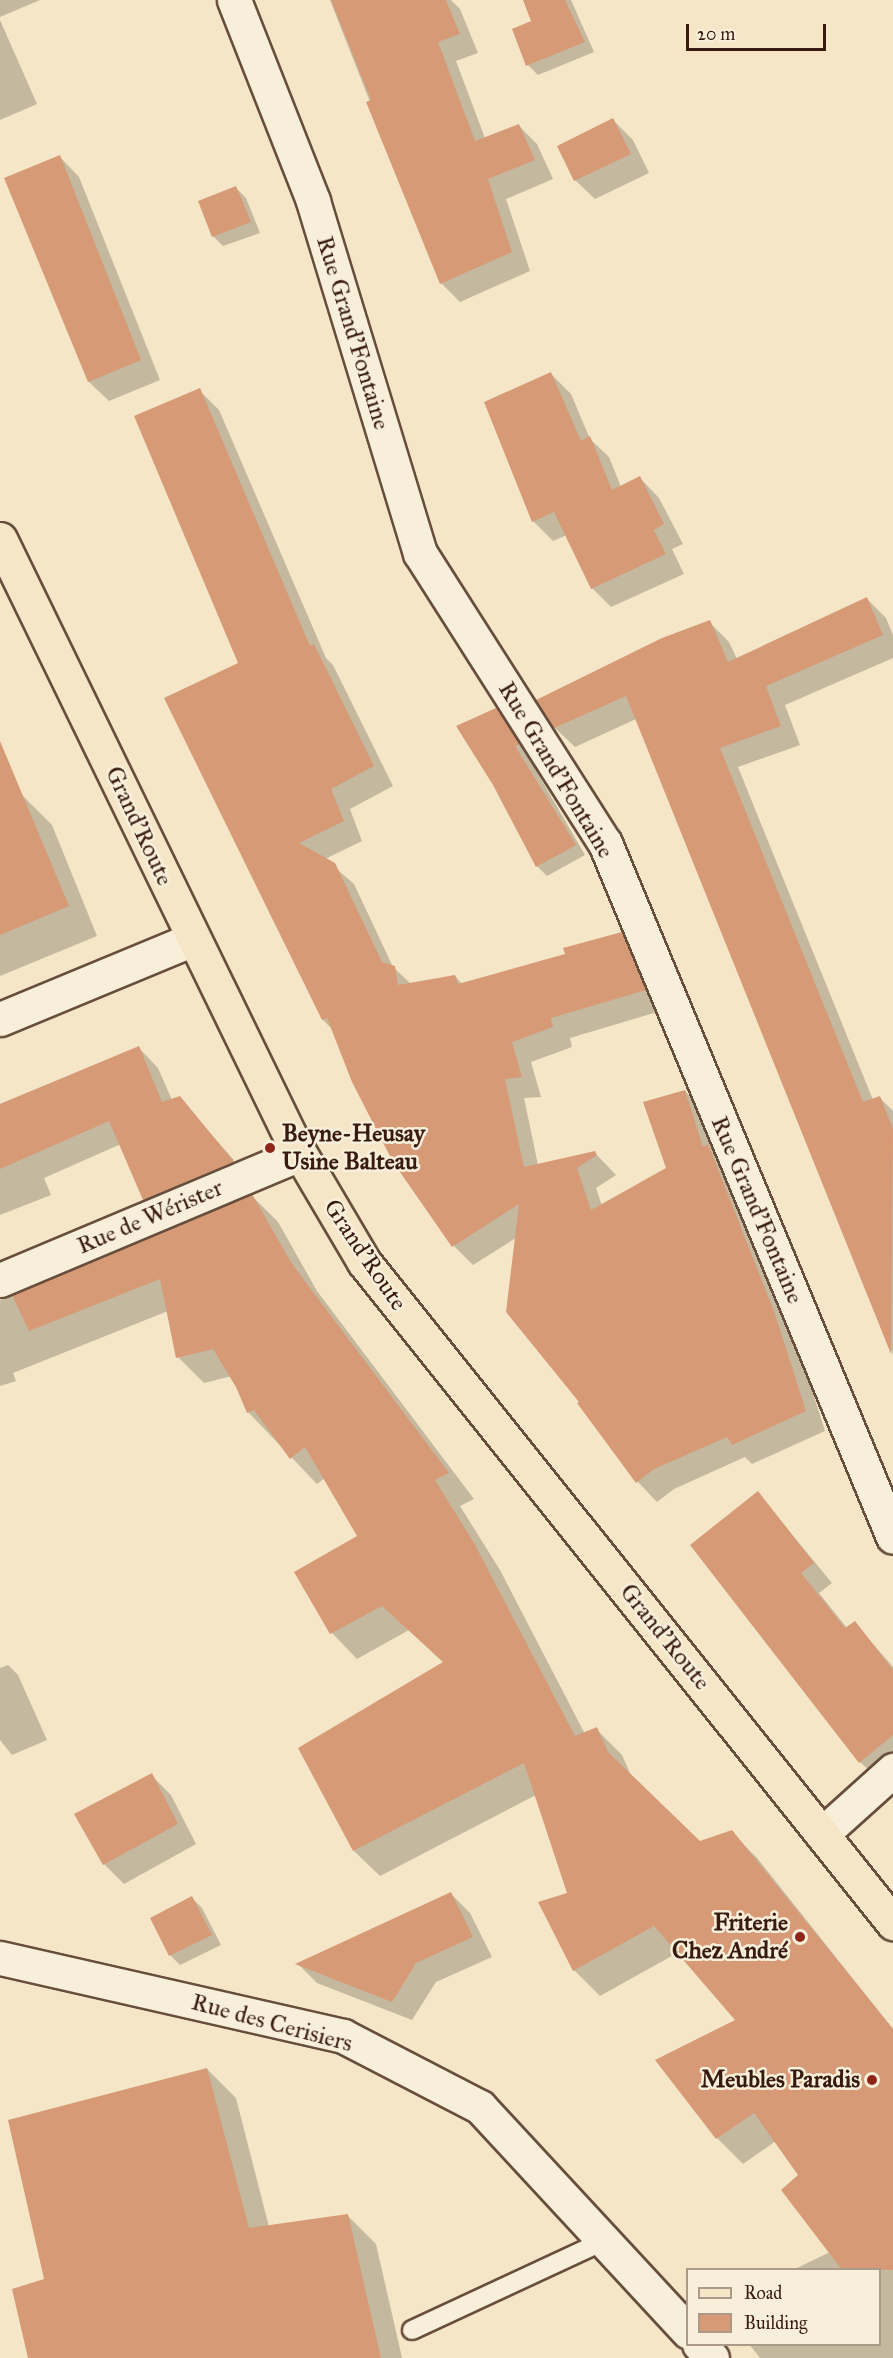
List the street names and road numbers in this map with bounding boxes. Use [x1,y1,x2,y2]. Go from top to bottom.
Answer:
street label: Rue Grand'Fontaine [310,233,396,433]
street label: Rue Grand'Fontaine [492,677,620,863]
street label: Grand'Route [99,762,179,890]
street label: Rue Grand'Fontaine [705,1112,809,1308]
street label: Rue de Wérister [73,1173,227,1261]
street label: Grand'Route [317,1194,413,1316]
street label: Grand'Route [614,1578,716,1696]
street label: Rue des Cerisiers [188,1988,356,2058]

